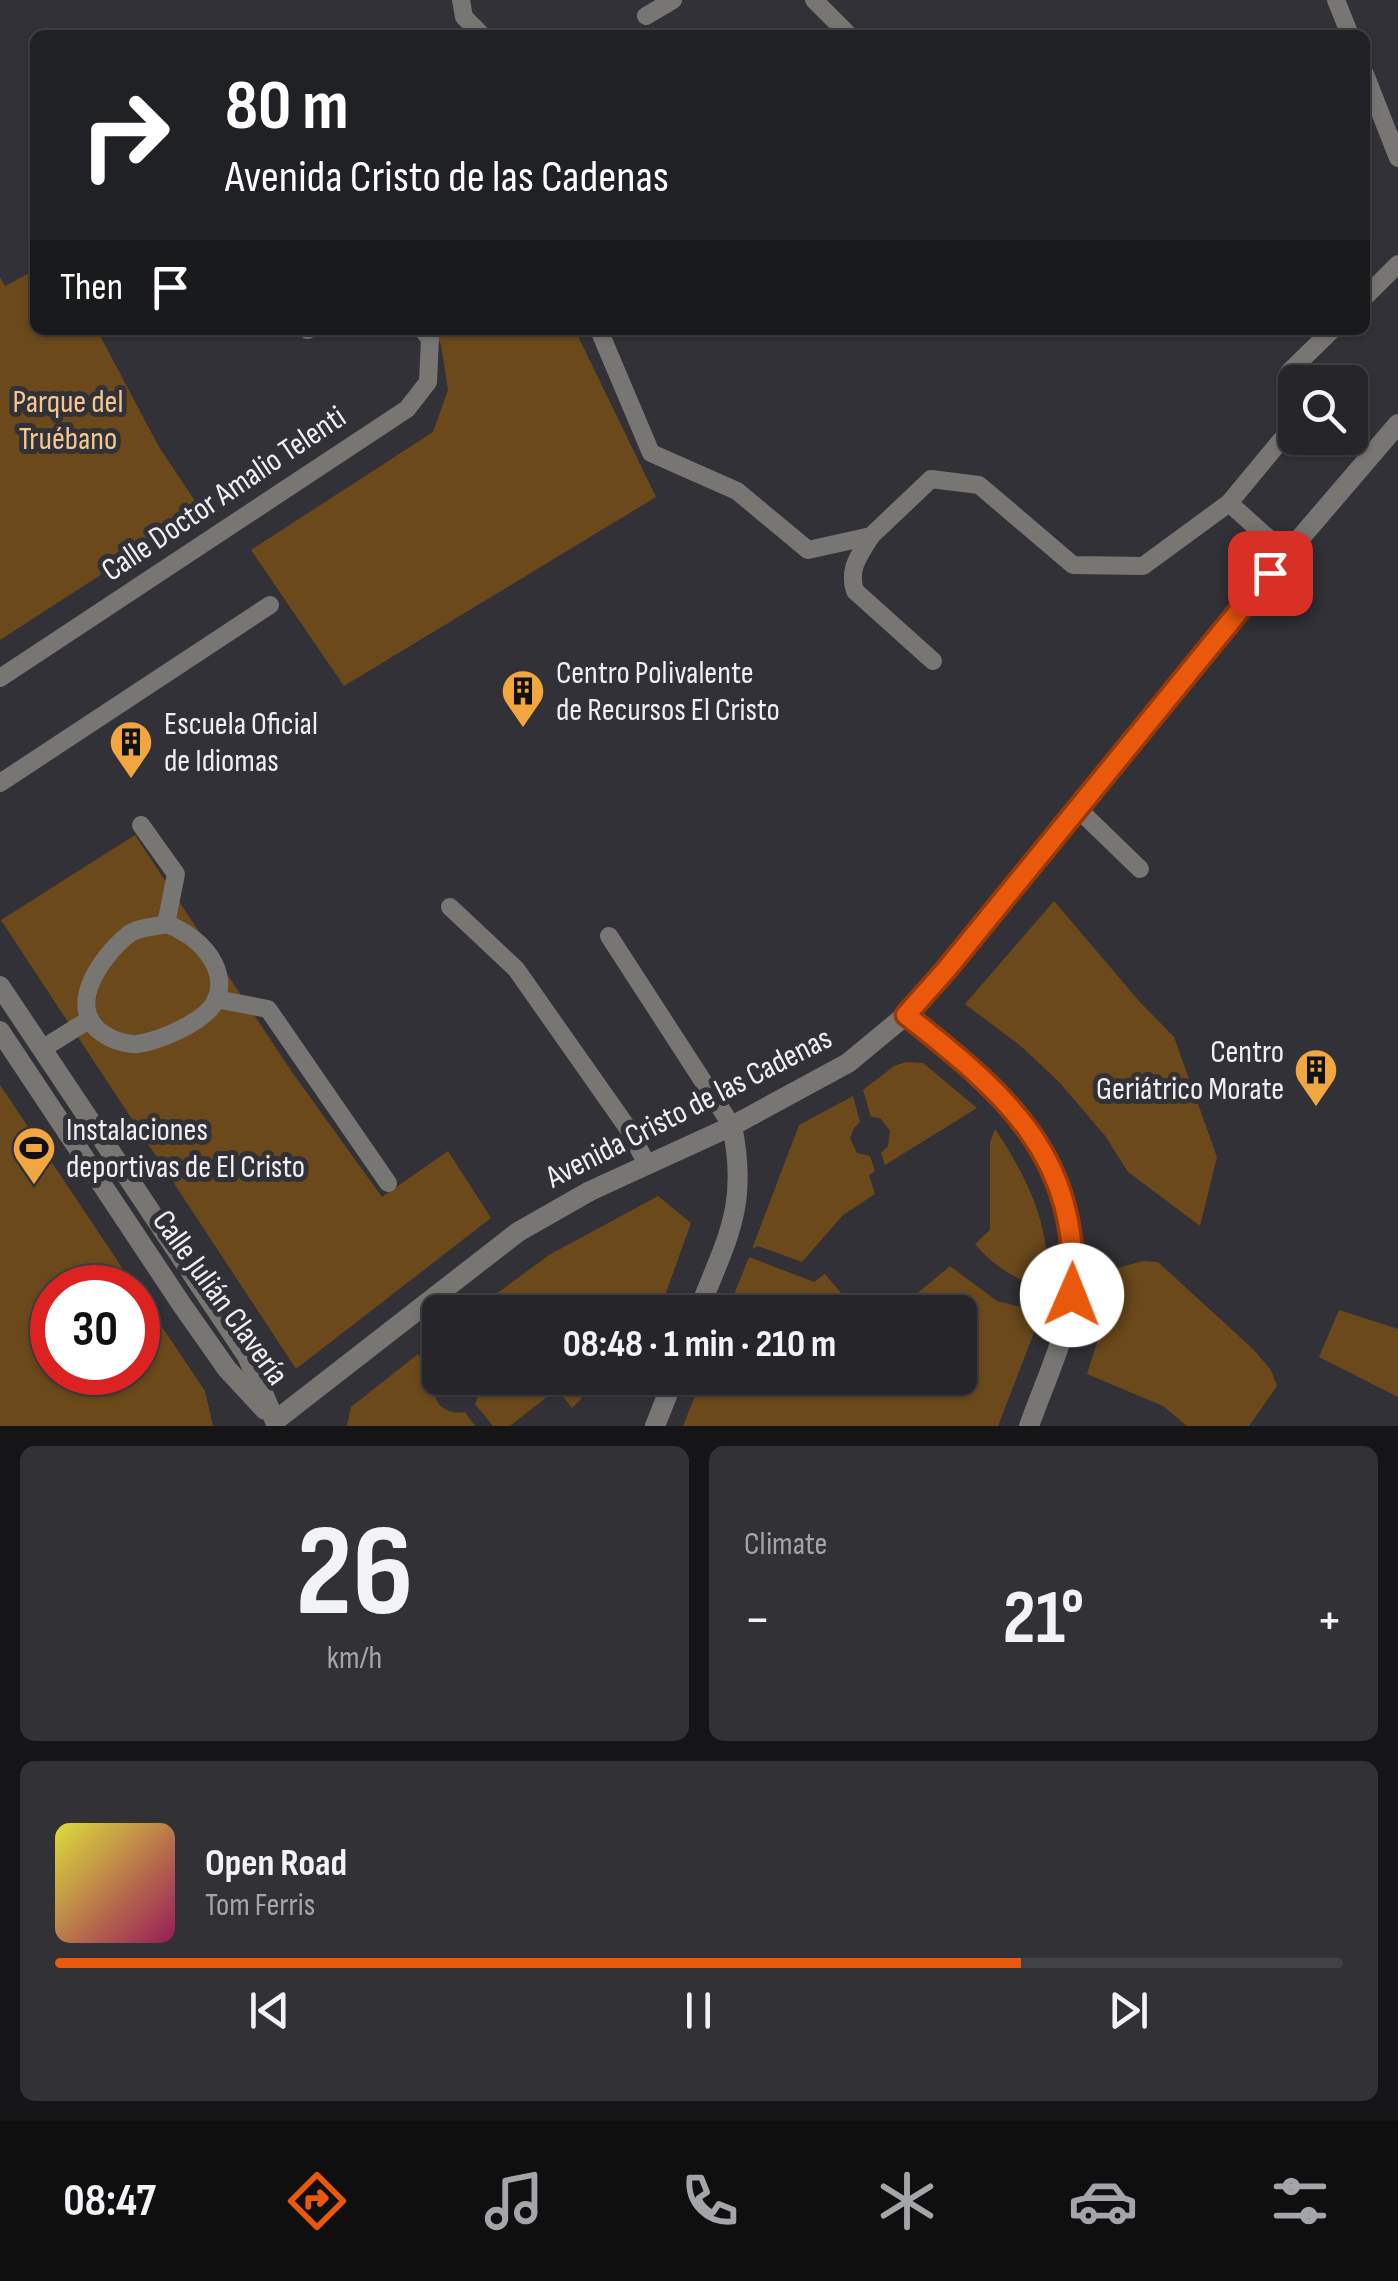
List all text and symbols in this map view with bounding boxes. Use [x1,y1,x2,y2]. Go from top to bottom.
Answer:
text: 80 m [225,65,349,149]
icon: right [60,70,190,200]
text: Avenida Cristo de las Cadenas [225,150,669,205]
icon: arrive [143,260,198,315]
text: Then [60,265,123,310]
map controls [1278,365,1368,455]
button: search [1278,365,1368,455]
park label: Parque del Truébano [13,383,123,459]
street label: Calle Doctor Amalio Telenti [94,398,354,590]
pin [1228,531,1313,616]
icon: arrive [1243,546,1298,601]
place label: Centro Polivalente de Recursos El Cristo [556,654,780,730]
building icon: Centro Polivalente de Recursos El Cristo [500,668,546,729]
place label: Escuela Oficial de Idiomas [164,705,318,781]
building icon: Escuela Oficial de Idiomas [108,719,154,780]
street label: Avenida Cristo de las Cadenas [539,1019,839,1198]
place label: Centro Geriátrico Morate [1096,1033,1284,1109]
building icon: Centro Geriátrico Morate [1293,1047,1339,1108]
place label: Instalaciones deportivas de El Cristo [66,1111,305,1187]
sports icon: Instalaciones deportivas de El Cristo [11,1125,57,1186]
street label: Calle Julián Clavería [143,1203,297,1393]
position arrow [1020,1243,1124,1347]
speed limit sign: 30 [30,1265,160,1395]
text: 08:48 · 1 min · 210 m [563,1322,836,1367]
text: 26 [295,1496,414,1652]
text: Climate [744,1525,827,1564]
text: 21° [1003,1574,1084,1665]
text: − [744,1587,771,1654]
text: + [1316,1587,1343,1654]
text: km/h [327,1639,382,1678]
text: Open Road [205,1841,347,1886]
text: Tom Ferris [205,1886,315,1925]
icon: previous [242,1983,297,2038]
icon: pause [671,1983,726,2038]
icon: next [1101,1983,1156,2038]
icon: directions [282,2166,352,2236]
icon: music [479,2166,549,2236]
icon: phone [675,2166,745,2236]
icon: climate [872,2166,942,2236]
icon: car [1068,2166,1138,2236]
icon: filters [1265,2166,1335,2236]
text: 08:47 [63,2174,156,2229]

